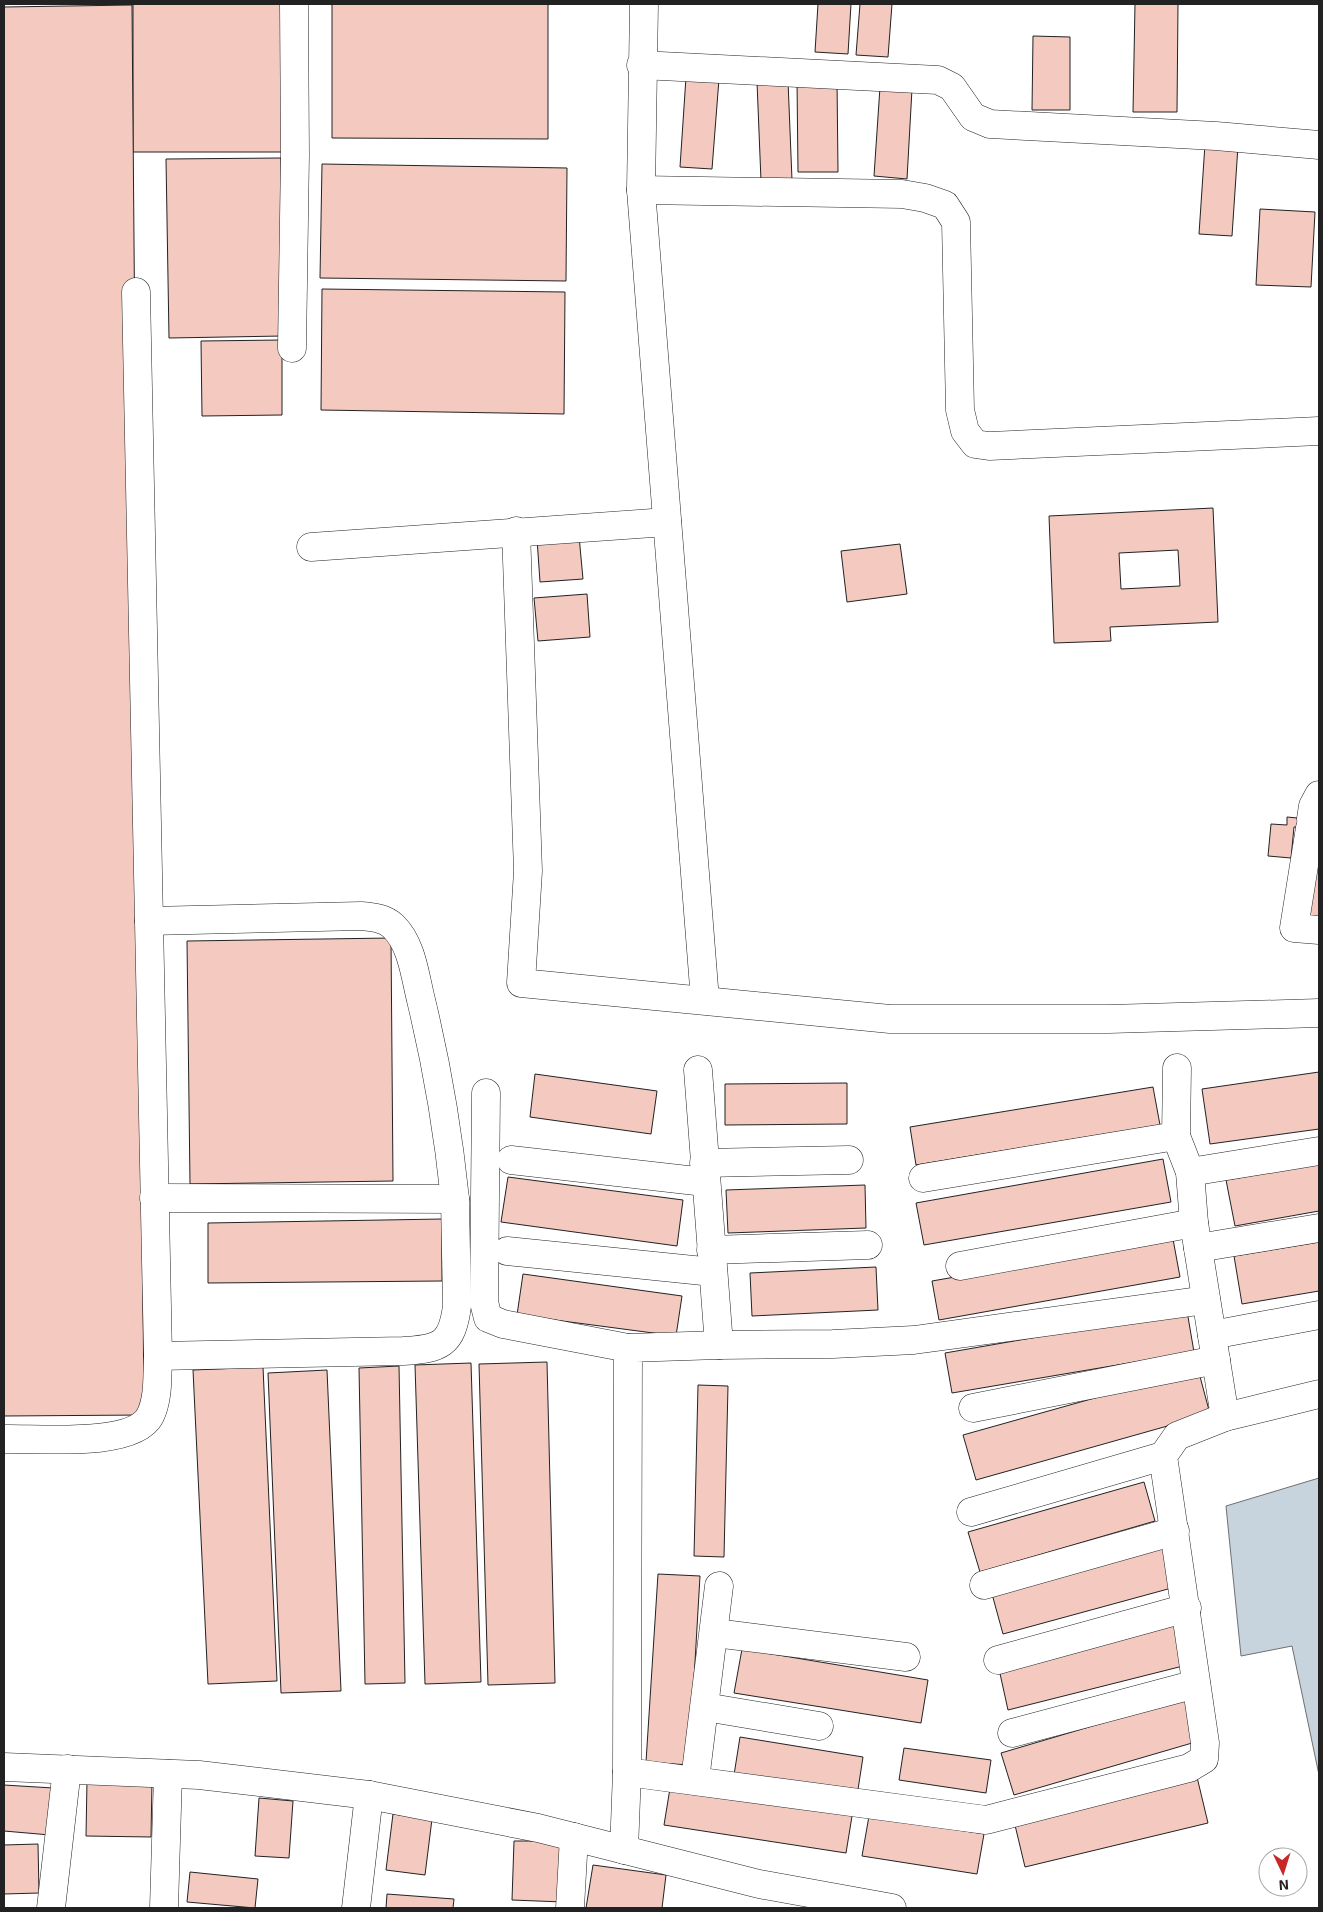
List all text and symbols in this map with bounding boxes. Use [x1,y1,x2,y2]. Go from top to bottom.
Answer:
north arrow [1258,1847,1308,1897]
text: N [1278,1877,1290,1894]

